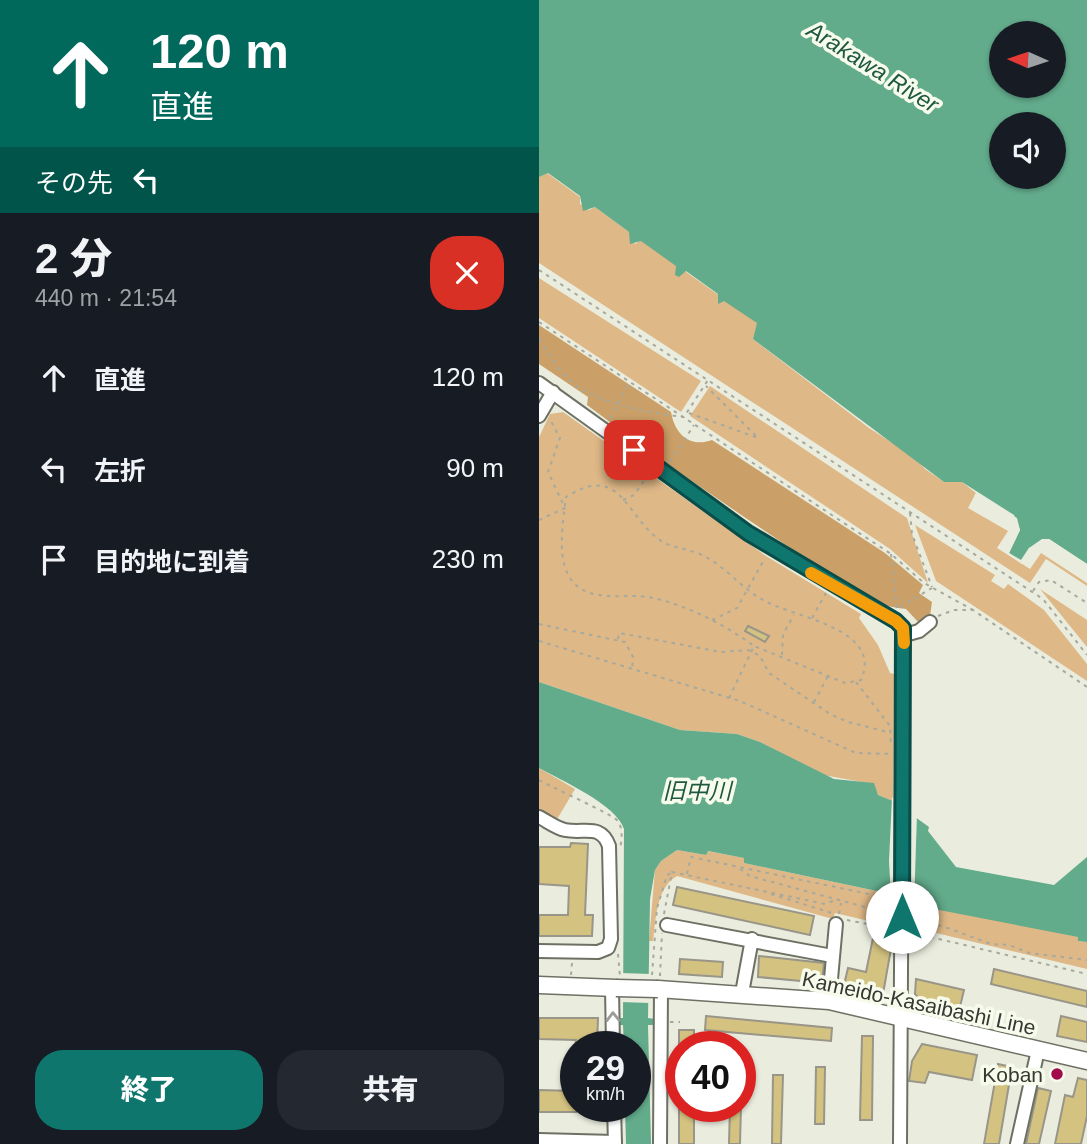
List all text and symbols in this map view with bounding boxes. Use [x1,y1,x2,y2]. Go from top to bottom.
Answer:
water label: Arakawa River [801,15,944,118]
north arrow [989,21,1066,98]
map controls [989,21,1066,189]
text: 120 m [150,24,289,78]
icon: ahead [35,28,126,119]
text: 直進 [150,89,214,125]
button: sound [989,112,1066,189]
icon: left [127,161,165,199]
text: その先 [35,168,113,198]
text: 2 分 [35,235,112,282]
button: close [430,236,504,310]
text: 440 m · 21:54 [35,285,177,311]
icon: ahead [35,359,73,397]
text: 120 m [432,362,504,392]
text: 直進 [94,365,146,395]
pin [604,420,664,480]
icon: arrive [615,431,653,469]
icon: left [35,450,73,488]
text: 90 m [446,453,504,483]
text: 左折 [94,456,146,486]
icon: arrive [35,541,73,579]
text: 230 m [432,544,504,574]
text: 目的地に到着 [94,547,250,577]
water label: 旧中川 [663,778,735,804]
position arrow [865,880,939,954]
street label: Kameido-Kasaibashi Line [800,967,1038,1039]
one-way arrow [605,1011,620,1022]
speed limit sign: 40 [665,1031,756,1122]
text: 29 [586,1048,625,1087]
button: 終了 [35,1050,263,1130]
button: 共有 [277,1050,504,1130]
place label: Koban [982,1063,1043,1086]
marker: Koban [1049,1066,1065,1082]
text: km/h [586,1084,625,1104]

